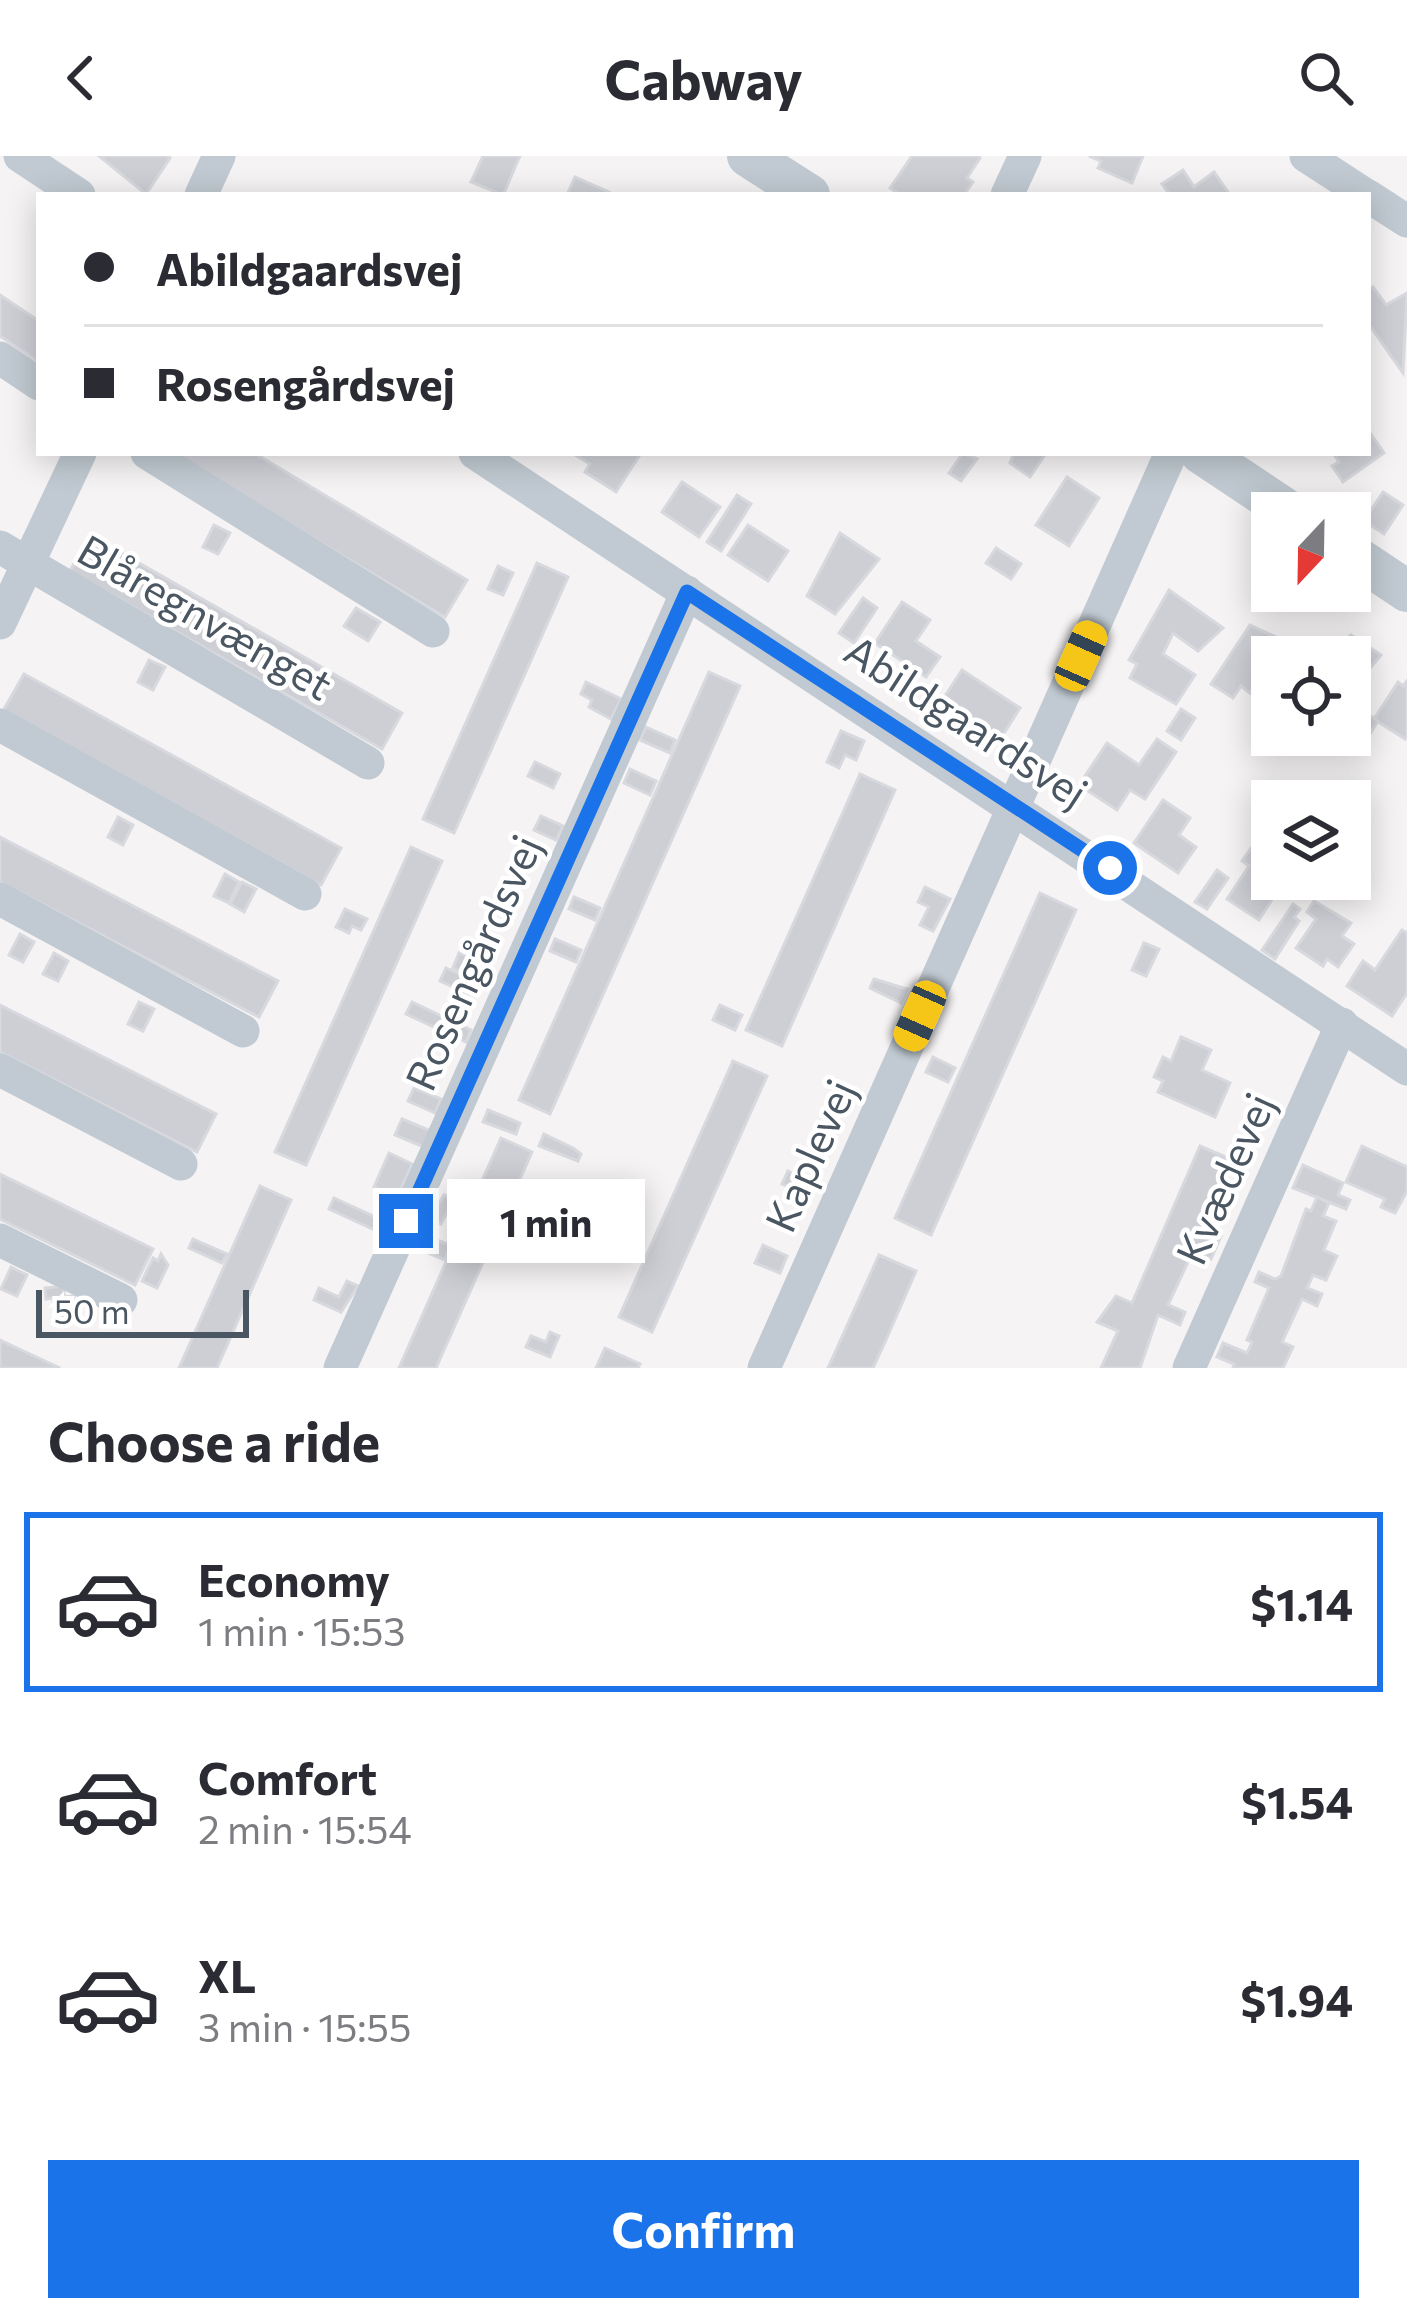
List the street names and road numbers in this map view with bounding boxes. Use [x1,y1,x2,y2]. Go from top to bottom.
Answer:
street label: Blåregnvænget [70,522,342,710]
street label: Abildgaardsvej [836,622,1098,818]
street label: Rosengårdsvej [393,826,551,1098]
street label: Kaplevej [753,1071,865,1239]
street label: Kvædevej [1163,1084,1285,1272]

